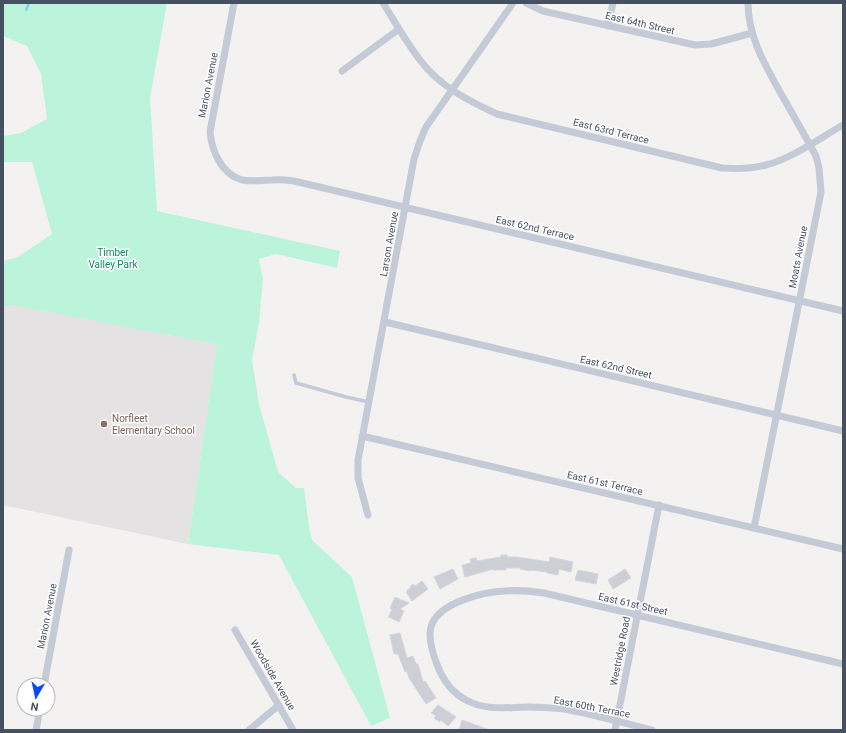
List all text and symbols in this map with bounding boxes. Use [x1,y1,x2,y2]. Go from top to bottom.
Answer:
street label: East 64th Street [604,10,676,36]
street label: Marion Avenue [196,51,220,119]
street label: East 63rd Terrace [572,116,650,146]
street label: Larson Avenue [378,211,400,277]
street label: East 62nd Terrace [495,214,575,242]
street label: Moats Avenue [787,225,809,289]
park label: Timber Valley Park [88,247,138,270]
street label: East 62nd Street [579,353,653,381]
place label: Norfleet Elementary School [112,413,195,436]
marker: Norfleet Elementary School [99,419,109,429]
street label: East 61st Terrace [566,469,644,497]
street label: Marion Avenue [35,582,59,650]
street label: East 61st Street [597,591,669,617]
street label: Westridge Road [608,615,632,687]
street label: Woodside Avenue [248,638,298,712]
north arrow [16,677,56,717]
street label: East 60th Terrace [553,694,631,720]
text: N [29,699,39,713]

